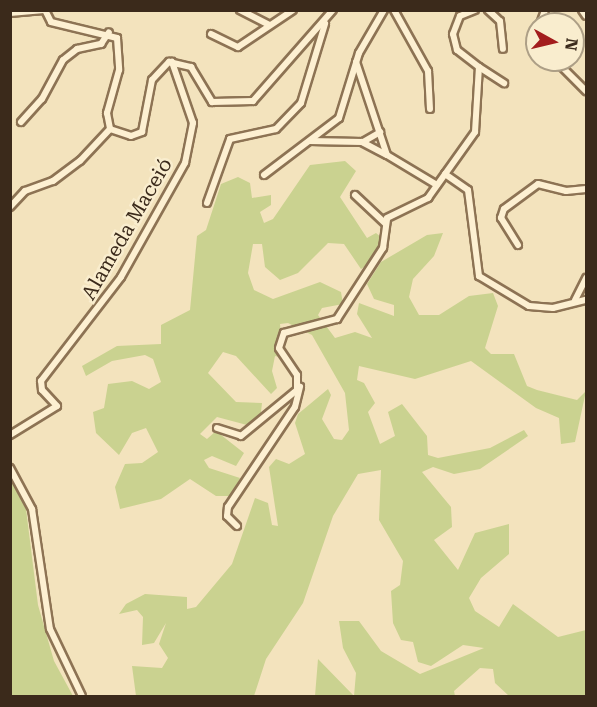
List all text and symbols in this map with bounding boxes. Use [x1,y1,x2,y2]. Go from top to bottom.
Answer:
north arrow [525,12,585,72]
text: N [561,37,582,52]
street label: Alameda Maceió [77,154,177,304]

